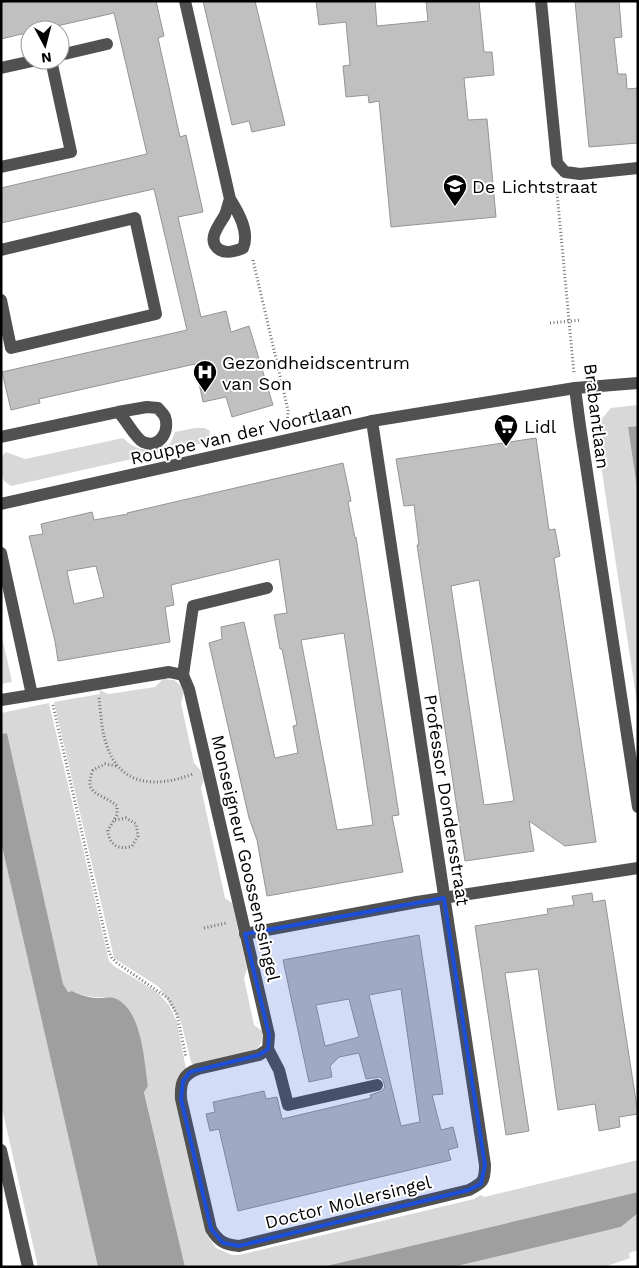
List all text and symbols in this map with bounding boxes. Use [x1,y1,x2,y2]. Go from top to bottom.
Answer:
north arrow [20,20,70,70]
text: N [40,49,53,66]
school or university icon: De Lichtstraat [442,173,468,207]
place label: De Lichtstraat [472,176,598,197]
place label: Gezondheidscentrum van Son [222,352,410,394]
hospital icon: Gezondheidscentrum van Son [192,359,218,393]
street label: Brabantlaan [580,362,614,470]
street label: Rouppe van der Voortlaan [128,397,354,469]
supermarket icon: Lidl [493,413,519,447]
place label: Lidl [524,416,557,437]
street label: Professor Dondersstraat [420,693,474,907]
street label: Monseigneur Goossenssingel [207,733,285,984]
street label: Doctor Mollersingel [263,1171,434,1233]

